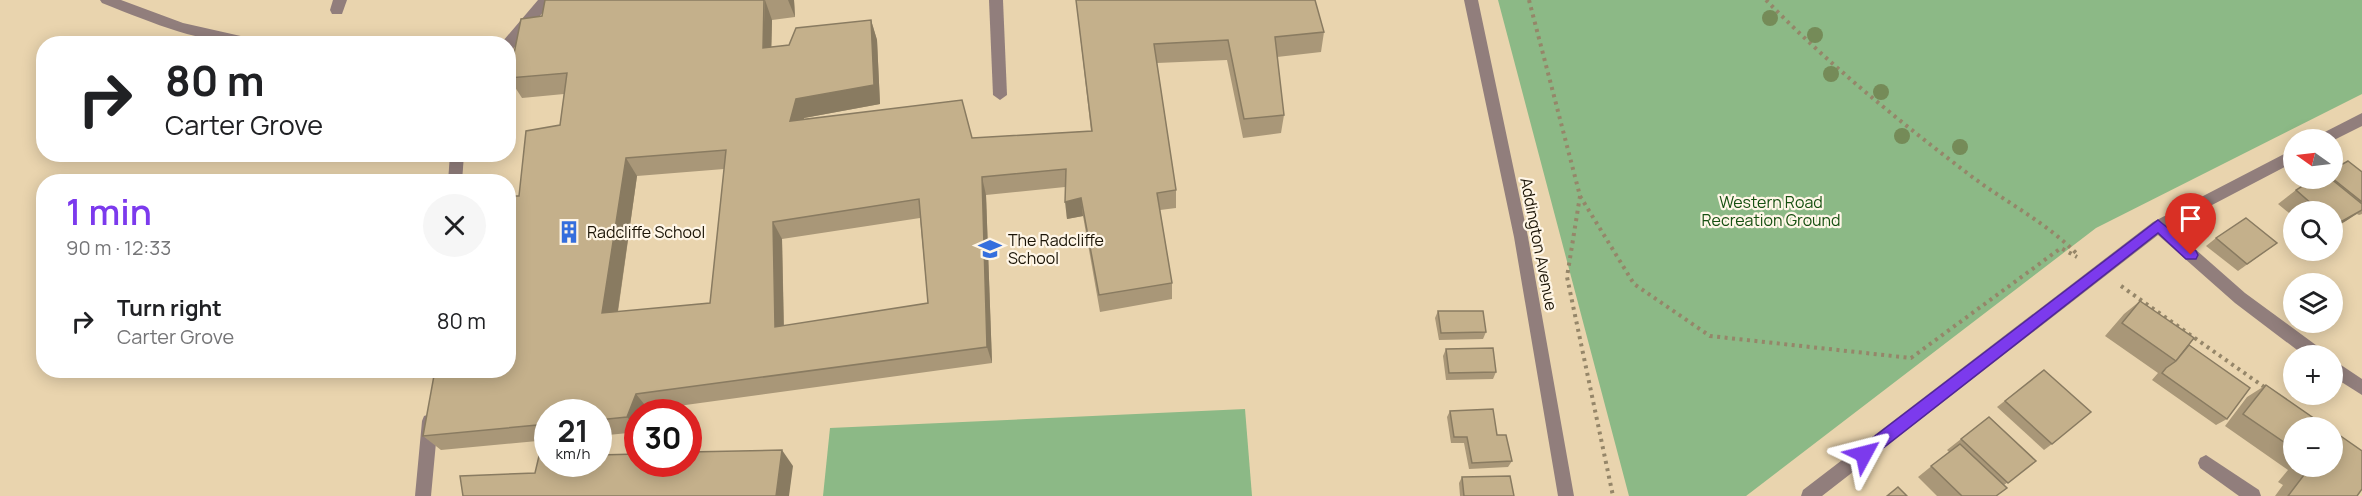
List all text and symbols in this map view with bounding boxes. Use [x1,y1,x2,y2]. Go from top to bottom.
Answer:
text: 80 m [165,51,265,109]
icon: right [66,60,144,138]
text: Carter Grove [165,106,323,143]
north arrow [2283,129,2343,189]
map controls [2283,129,2343,477]
street label: Addington Avenue [1515,176,1563,312]
text: 1 min [66,187,152,236]
park label: Western Road Recreation Ground [1701,191,1841,231]
pin [2165,193,2216,255]
button: close [423,194,486,257]
button: search [2283,201,2343,261]
icon: arrive [2174,202,2207,235]
building icon: Radcliffe School [556,219,582,245]
place label: Radcliffe School [587,221,705,243]
place label: The Radcliffe School [1008,229,1104,269]
text: 90 m · 12:33 [66,234,171,261]
school or university icon: The Radcliffe School [977,236,1003,262]
button: layers [2283,273,2343,333]
text: Turn right [117,293,222,323]
icon: right [66,305,99,338]
text: 80 m [437,306,486,336]
text: Carter Grove [117,323,234,350]
button: + [2283,345,2343,405]
speed limit sign: 30 [624,399,702,477]
text: 21 [557,410,589,451]
button: − [2283,417,2343,477]
position arrow [1832,422,1896,486]
text: km/h [556,443,590,464]

